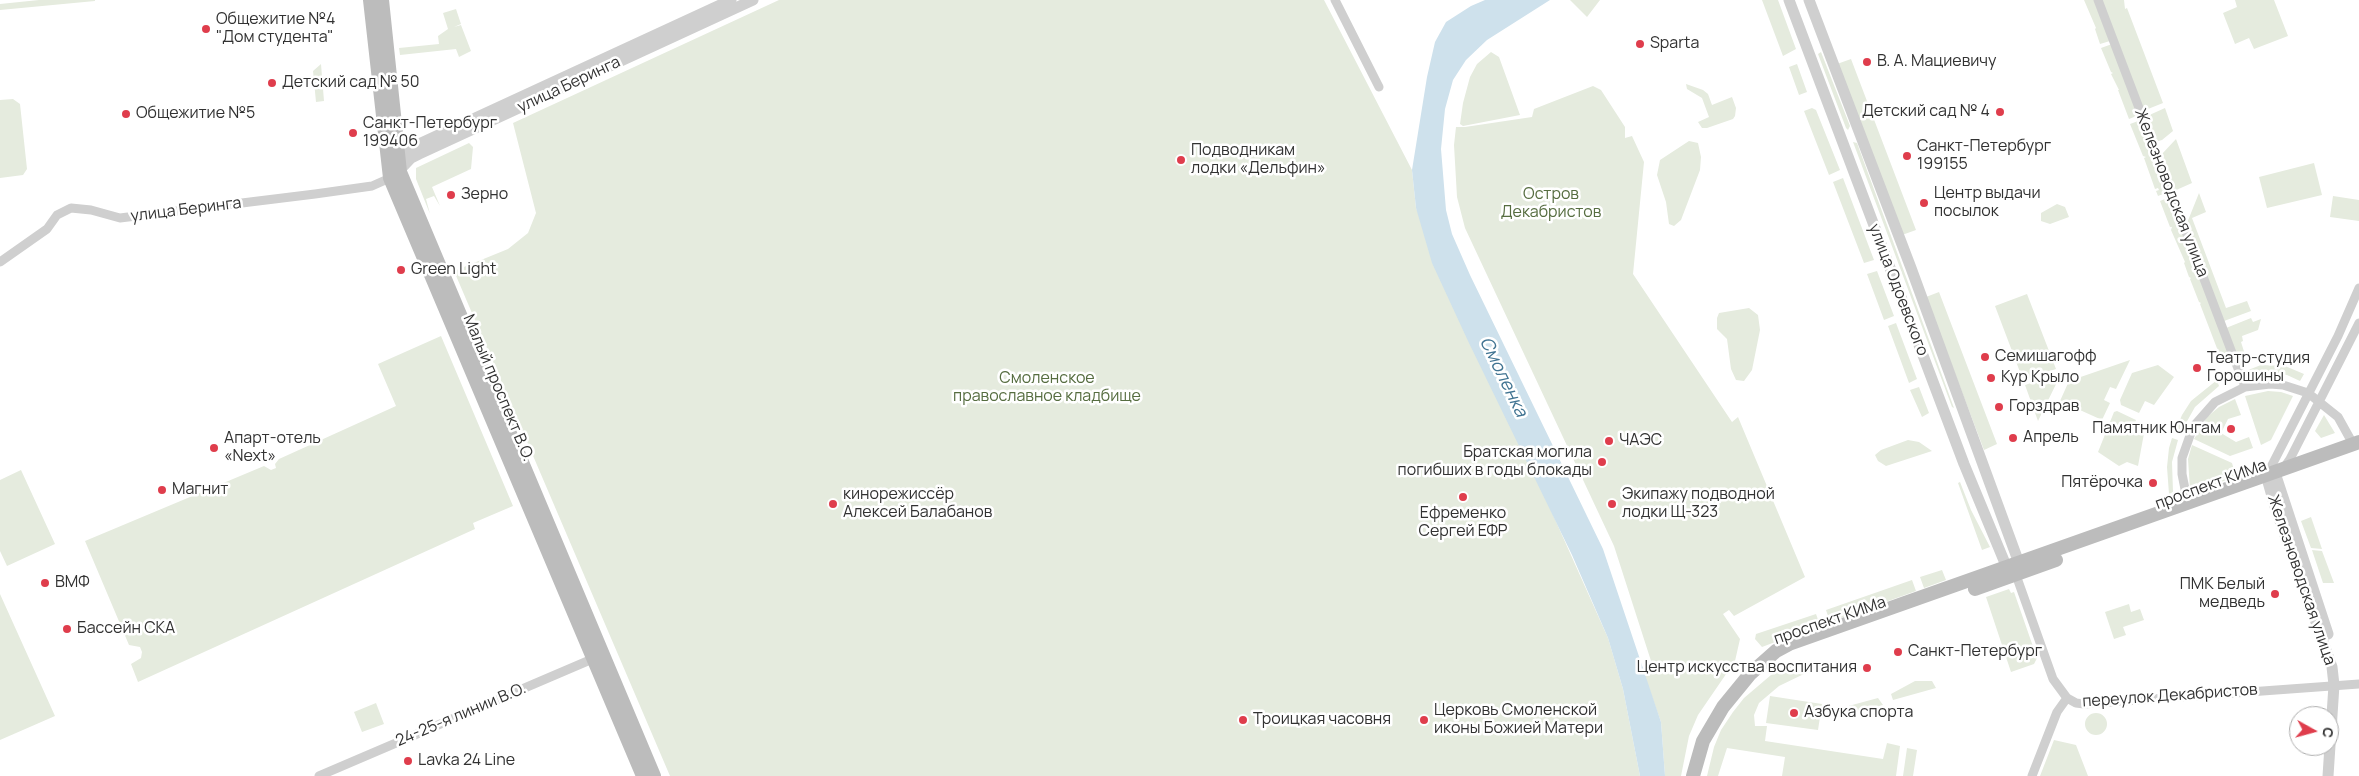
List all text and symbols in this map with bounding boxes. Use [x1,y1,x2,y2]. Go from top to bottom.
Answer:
place label: Общежитие №4 "Дом студента" [216,10,335,48]
marker: Общежитие №4 "Дом студента" [200,23,212,35]
place label: Sparta [1650,34,1699,54]
marker: Sparta [1634,38,1646,50]
place label: В. А. Мациевичу [1877,52,1996,72]
street label: улица Беринга [514,53,624,117]
marker: В. А. Мациевичу [1861,56,1873,68]
place label: Детский сад № 50 [282,73,420,93]
marker: Детский сад № 50 [266,77,278,89]
place label: Детский сад № 4 [1862,102,1990,122]
place label: Общежитие №5 [136,104,255,124]
marker: Детский сад № 4 [1994,106,2006,118]
street label: Железноводская улица [2130,106,2212,280]
marker: Общежитие №5 [120,108,132,120]
place label: Санкт-Петербург 199406 [363,114,497,152]
marker: Санкт-Петербург 199406 [347,127,359,139]
place label: Санкт-Петербург 199155 [1917,137,2051,175]
place label: Подводникам лодки «Дельфин» [1191,141,1326,179]
marker: Санкт-Петербург 199155 [1901,150,1913,162]
marker: Подводникам лодки «Дельфин» [1175,154,1187,166]
place label: Центр выдачи посылок [1934,184,2041,222]
place label: Зерно [461,185,508,205]
park label: Остров Декабристов [1501,185,1601,223]
marker: Зерно [445,189,457,201]
street label: улица Беринга [130,194,242,226]
marker: Центр выдачи посылок [1918,197,1930,209]
street label: улица Одоевского [1864,221,1932,359]
place label: Green Light [411,260,496,280]
marker: Green Light [395,264,407,276]
street label: Малый проспект В.О. [458,312,538,464]
water label: Смоленка [1474,333,1532,421]
place label: Семишагофф [1995,347,2097,367]
place label: Театр-студия Горошины [2207,349,2310,387]
marker: Семишагофф [1979,351,1991,363]
marker: Театр-студия Горошины [2191,362,2203,374]
place label: Кур Крыло [2001,368,2079,388]
park label: Смоленское православное кладбище [953,369,1141,407]
marker: Кур Крыло [1985,372,1997,384]
place label: Горздрав [2009,397,2079,417]
marker: Горздрав [1993,401,2005,413]
place label: Памятник Юнгам [2092,419,2221,439]
marker: Памятник Юнгам [2225,423,2237,435]
place label: Апрель [2023,428,2079,448]
place label: Апарт-отель «Next» [224,429,321,467]
place label: ЧАЭС [1619,431,1662,451]
marker: Апрель [2007,432,2019,444]
marker: ЧАЭС [1603,435,1615,447]
marker: Апарт-отель «Next» [208,442,220,454]
place label: Братская могила погибших в годы блокады [1398,443,1592,481]
marker: Братская могила погибших в годы блокады [1596,456,1608,468]
street label: проспект КИМа [2153,456,2269,514]
place label: Пятёрочка [2061,473,2143,493]
marker: Пятёрочка [2147,477,2159,489]
place label: Магнит [172,480,228,500]
marker: Магнит [156,484,168,496]
place label: кинорежиссёр Алексей Балабанов [843,485,992,523]
place label: Экипажу подводной лодки Щ-323 [1622,485,1775,523]
marker: Ефременко Сергей ЕФР [1457,491,1469,503]
street label: Железноводская улица [2263,492,2339,668]
marker: кинорежиссёр Алексей Балабанов [827,498,839,510]
marker: Экипажу подводной лодки Щ-323 [1606,498,1618,510]
place label: Ефременко Сергей ЕФР [1418,504,1508,542]
place label: ВМФ [55,573,90,593]
place label: ПМК Белый медведь [2180,575,2265,613]
marker: ВМФ [39,577,51,589]
marker: ПМК Белый медведь [2269,588,2281,600]
street label: проспект КИМа [1771,593,1889,649]
place label: Бассейн СКА [77,619,175,639]
marker: Бассейн СКА [61,623,73,635]
place label: Санкт-Петербург [1908,642,2042,662]
marker: Санкт-Петербург [1892,646,1904,658]
place label: Центр искусства воспитания [1637,658,1857,678]
marker: Центр искусства воспитания [1861,662,1873,674]
street label: 24-25-я линии В.О. [393,679,529,751]
street label: переулок Декабристов [2082,680,2258,712]
place label: Церковь Смоленской иконы Божией Матери [1434,701,1603,739]
place label: Азбука спорта [1804,703,1913,723]
north arrow [2289,706,2339,756]
marker: Азбука спорта [1788,707,1800,719]
place label: Троицкая часовня [1253,710,1391,730]
marker: Троицкая часовня [1237,714,1249,726]
marker: Церковь Смоленской иконы Божией Матери [1418,714,1430,726]
text: С [2318,726,2338,739]
place label: Lavka 24 Line [418,751,515,771]
marker: Lavka 24 Line [402,755,414,767]

